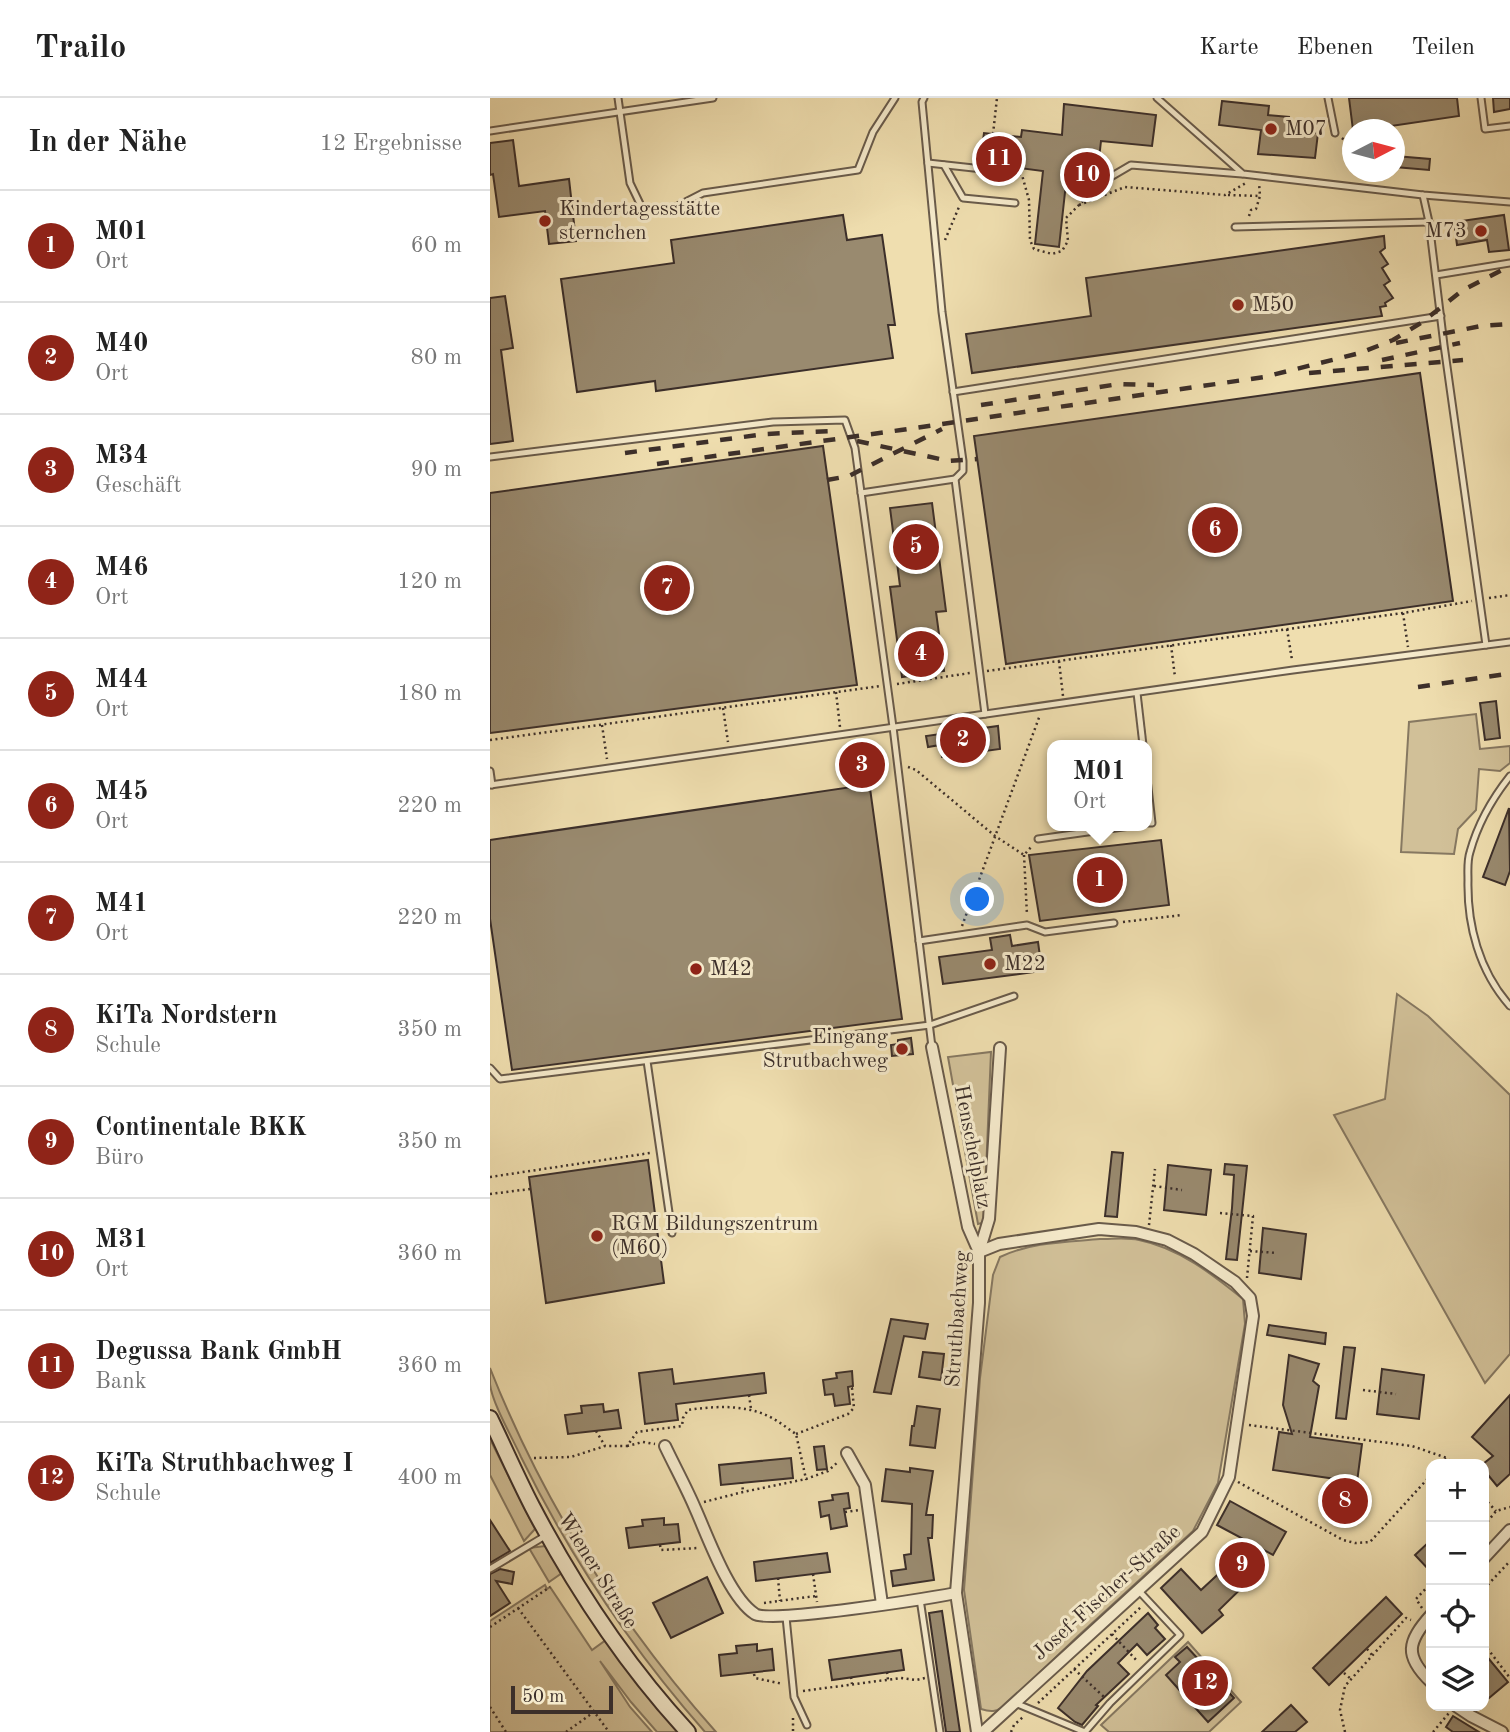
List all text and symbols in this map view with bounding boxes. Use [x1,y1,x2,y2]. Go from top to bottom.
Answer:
text: Trailo [35,32,126,65]
text: Karte [1199,36,1259,60]
text: Ebenen [1297,36,1373,60]
text: Teilen [1411,36,1475,60]
place label: M07 [1285,119,1327,140]
north arrow [1342,119,1405,182]
marker: M07 [1263,121,1279,137]
text: In der Nähe [28,128,187,158]
text: 12 Ergebnisse [320,132,462,155]
pin: 11 [976,133,1022,185]
pin: 10 [1064,149,1110,201]
place label: Kindertagesstätte sternchen [559,199,720,244]
marker: Kindertagesstätte sternchen [537,213,553,229]
text: M01 [95,219,148,245]
place label: M73 [1425,221,1467,242]
marker: M73 [1473,223,1489,239]
text: 1 [44,234,58,257]
text: 60 m [411,234,462,257]
text: Ort [95,250,129,273]
place label: M50 [1252,295,1294,316]
marker: M50 [1230,297,1246,313]
text: M40 [95,331,148,357]
text: 2 [44,346,58,369]
text: 80 m [411,346,462,369]
text: Ort [95,362,129,385]
text: M34 [95,443,148,469]
text: 3 [44,458,58,481]
text: 90 m [411,458,462,481]
text: Geschäft [95,474,182,497]
pin: 6 [1192,504,1238,556]
pin: 5 [893,521,939,573]
text: M46 [95,555,148,581]
pin: 7 [644,562,690,614]
text: 4 [44,570,58,593]
text: 120 m [397,570,462,593]
text: Ort [95,586,129,609]
pin: 4 [898,628,944,680]
text: M44 [95,667,148,693]
text: 5 [44,682,58,705]
text: 180 m [397,682,462,705]
text: Ort [95,698,129,721]
pin: 2 [940,714,986,766]
pin: 3 [839,739,885,791]
popup [1047,740,1152,831]
text: M01 [1073,759,1126,785]
text: M45 [95,779,148,805]
text: Ort [1073,790,1106,813]
text: 6 [44,794,58,817]
text: 220 m [397,794,462,817]
text: Ort [95,810,129,833]
pin: 1 [1077,854,1123,906]
your location [960,882,994,916]
text: M41 [95,891,148,917]
text: 7 [44,906,58,929]
text: 220 m [397,906,462,929]
text: Ort [95,922,129,945]
place label: M22 [1004,954,1046,975]
marker: M22 [982,956,998,972]
place label: M42 [710,959,752,980]
marker: M42 [688,961,704,977]
text: KiTa Nordstern [95,1003,277,1029]
text: 8 [44,1018,58,1041]
text: 350 m [397,1018,462,1041]
place label: Eingang Strutbachweg [762,1027,889,1072]
text: Schule [95,1034,161,1057]
marker: Eingang Strutbachweg [894,1041,910,1057]
street label: Henschelplatz [950,1083,994,1211]
text: Continentale BKK [95,1115,307,1141]
text: 9 [44,1130,58,1153]
text: 350 m [397,1130,462,1153]
text: Büro [95,1146,144,1169]
place label: RGM Bildungszentrum (M60) [611,1214,819,1259]
text: M31 [95,1227,148,1253]
marker: RGM Bildungszentrum (M60) [589,1228,605,1244]
text: 10 [38,1242,64,1265]
text: 360 m [397,1242,462,1265]
street label: Struthbachweg [943,1249,973,1388]
text: Ort [95,1258,129,1281]
text: Degussa Bank GmbH [95,1339,342,1365]
text: 11 [38,1354,64,1377]
text: 360 m [397,1354,462,1377]
text: Bank [95,1370,147,1393]
text: KiTa Struthbachweg I [95,1451,353,1477]
map controls [1426,1459,1489,1711]
button: + [1426,1459,1489,1522]
text: 12 [38,1466,64,1489]
text: 400 m [397,1466,462,1489]
pin: 8 [1322,1475,1368,1527]
text: Schule [95,1482,161,1505]
street label: Wiener Straße [553,1509,641,1633]
street label: Josef-Fischer-Straße [1029,1521,1185,1665]
button: − [1426,1522,1489,1585]
pin: 9 [1219,1539,1265,1591]
button: locate [1426,1585,1489,1648]
button: layers [1426,1648,1489,1711]
pin: 12 [1182,1657,1228,1709]
scale bar [511,1683,612,1715]
text: 50 m [522,1688,564,1707]

